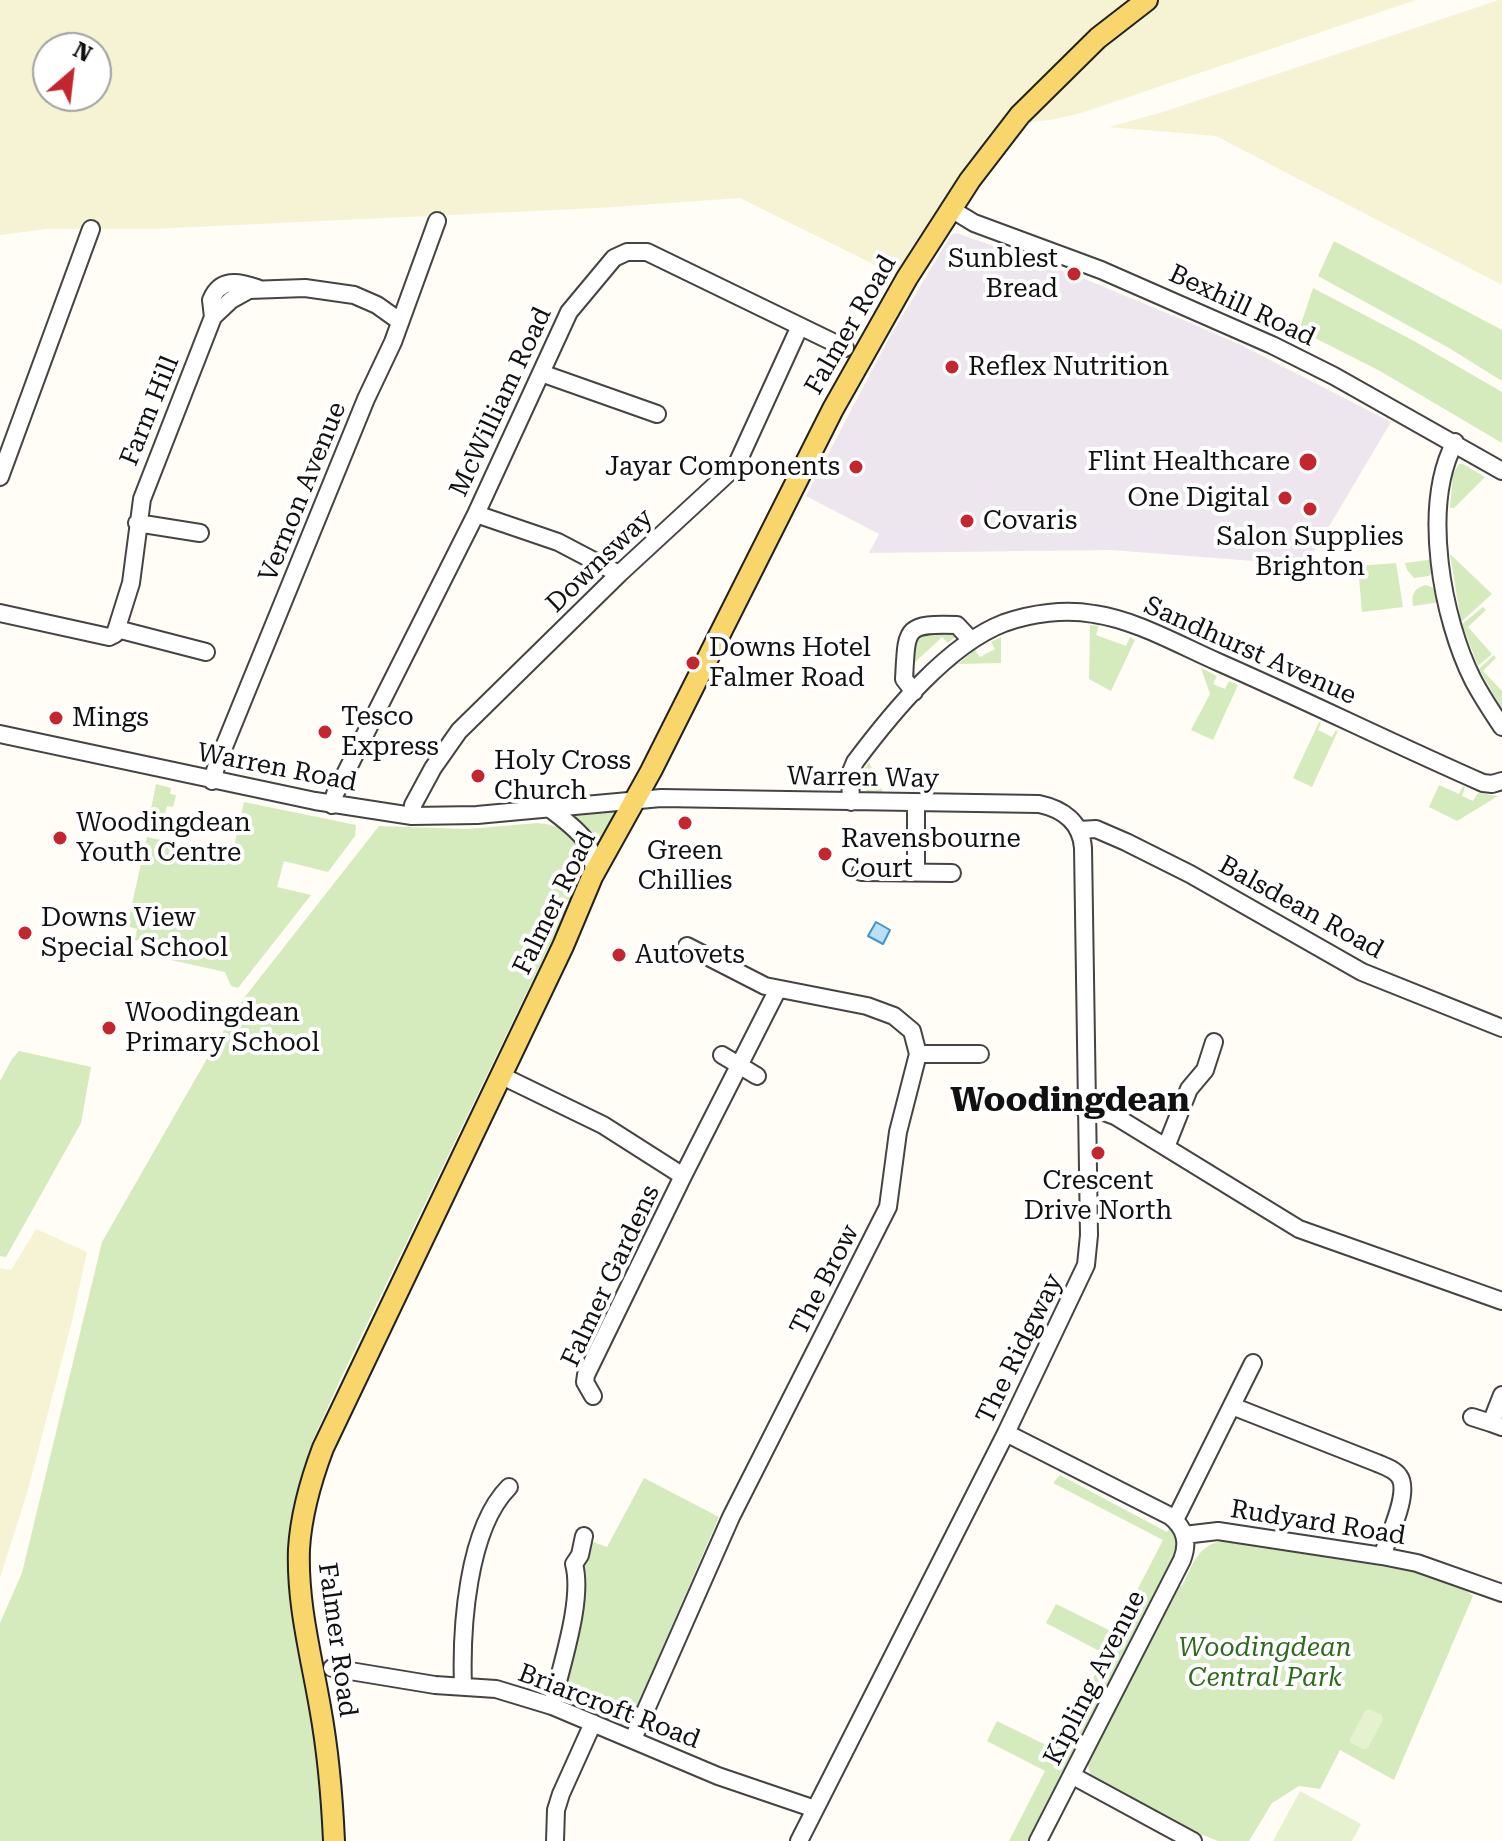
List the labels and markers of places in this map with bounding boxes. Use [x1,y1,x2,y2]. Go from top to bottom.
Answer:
place label: Sunblest Bread [948,243,1058,304]
marker: Sunblest Bread [1065,265,1083,283]
place label: Reflex Nutrition [968,351,1169,383]
marker: Reflex Nutrition [943,358,961,376]
place label: Flint Healthcare [1088,446,1290,478]
place label: Jayar Components [605,451,840,483]
marker: Flint Healthcare [1297,451,1319,473]
marker: Jayar Components [847,458,865,476]
place label: One Digital [1128,482,1269,514]
marker: One Digital [1276,489,1294,507]
marker: Salon Supplies Brighton [1301,500,1319,518]
place label: Covaris [983,505,1077,537]
marker: Covaris [958,512,976,530]
place label: Salon Supplies Brighton [1216,521,1404,582]
place label: Downs Hotel Falmer Road [709,632,871,694]
marker: Downs Hotel Falmer Road [684,654,702,672]
place label: Tesco Express [341,701,439,762]
place label: Mings [72,702,149,734]
marker: Mings [47,709,65,727]
marker: Tesco Express [316,723,334,741]
place label: Holy Cross Church [494,745,631,806]
marker: Holy Cross Church [469,767,487,785]
place label: Woodingdean Youth Centre [76,807,251,868]
marker: Green Chillies [676,814,694,832]
place label: Ravensbourne Court [841,823,1021,884]
marker: Woodingdean Youth Centre [51,829,69,847]
place label: Green Chillies [638,835,732,896]
marker: Ravensbourne Court [816,845,834,863]
place label: Downs View Special School [41,902,228,964]
marker: Downs View Special School [16,924,34,942]
place label: Autovets [635,939,745,971]
marker: Autovets [610,946,628,964]
place label: Woodingdean Primary School [125,997,320,1058]
marker: Woodingdean Primary School [100,1019,118,1037]
marker: Crescent Drive North [1089,1144,1107,1162]
place label: Crescent Drive North [1024,1165,1172,1226]

